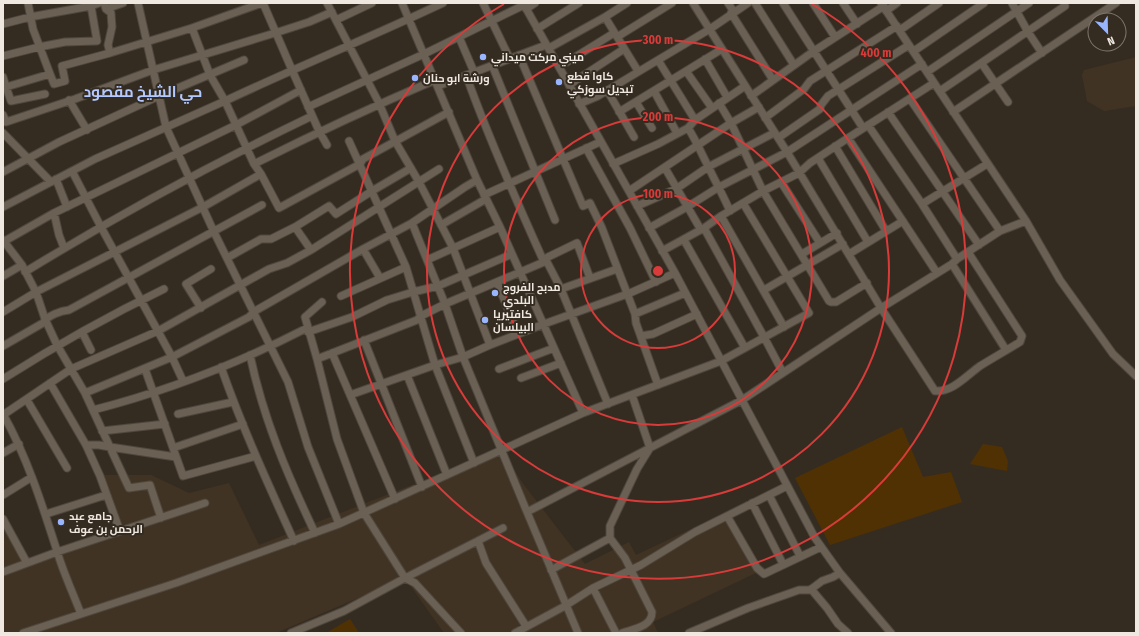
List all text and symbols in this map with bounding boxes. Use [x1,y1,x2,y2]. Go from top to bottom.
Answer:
north arrow [1087,12,1127,52]
text: 300 m [642,33,673,47]
text: N [1105,33,1116,48]
text: 400 m [861,46,891,60]
place label: ميني مركت ميداني [491,51,584,67]
marker: ميني مركت ميداني [478,52,488,62]
place label: كاوا قطع تبديل سوزكي [567,70,634,99]
place label: ورشة ابو حنان [423,72,490,86]
marker: ورشة ابو حنان [410,73,420,83]
marker: كاوا قطع تبديل سوزكي [554,77,564,87]
district label: حي الشيخ مقصود [84,83,202,104]
text: 200 m [642,110,673,124]
text: 100 m [643,187,673,201]
centre of rings [651,264,665,278]
place label: مدبح الفروج البلدي [503,281,561,310]
marker: مدبح الفروج البلدي [490,288,500,298]
place label: كافتيريا البيلسان [493,308,534,334]
marker: كافتيريا البيلسان [480,315,490,325]
place label: جامع عبد الرحمن بن عوف [69,510,143,537]
marker: جامع عبد الرحمن بن عوف [56,517,66,527]

